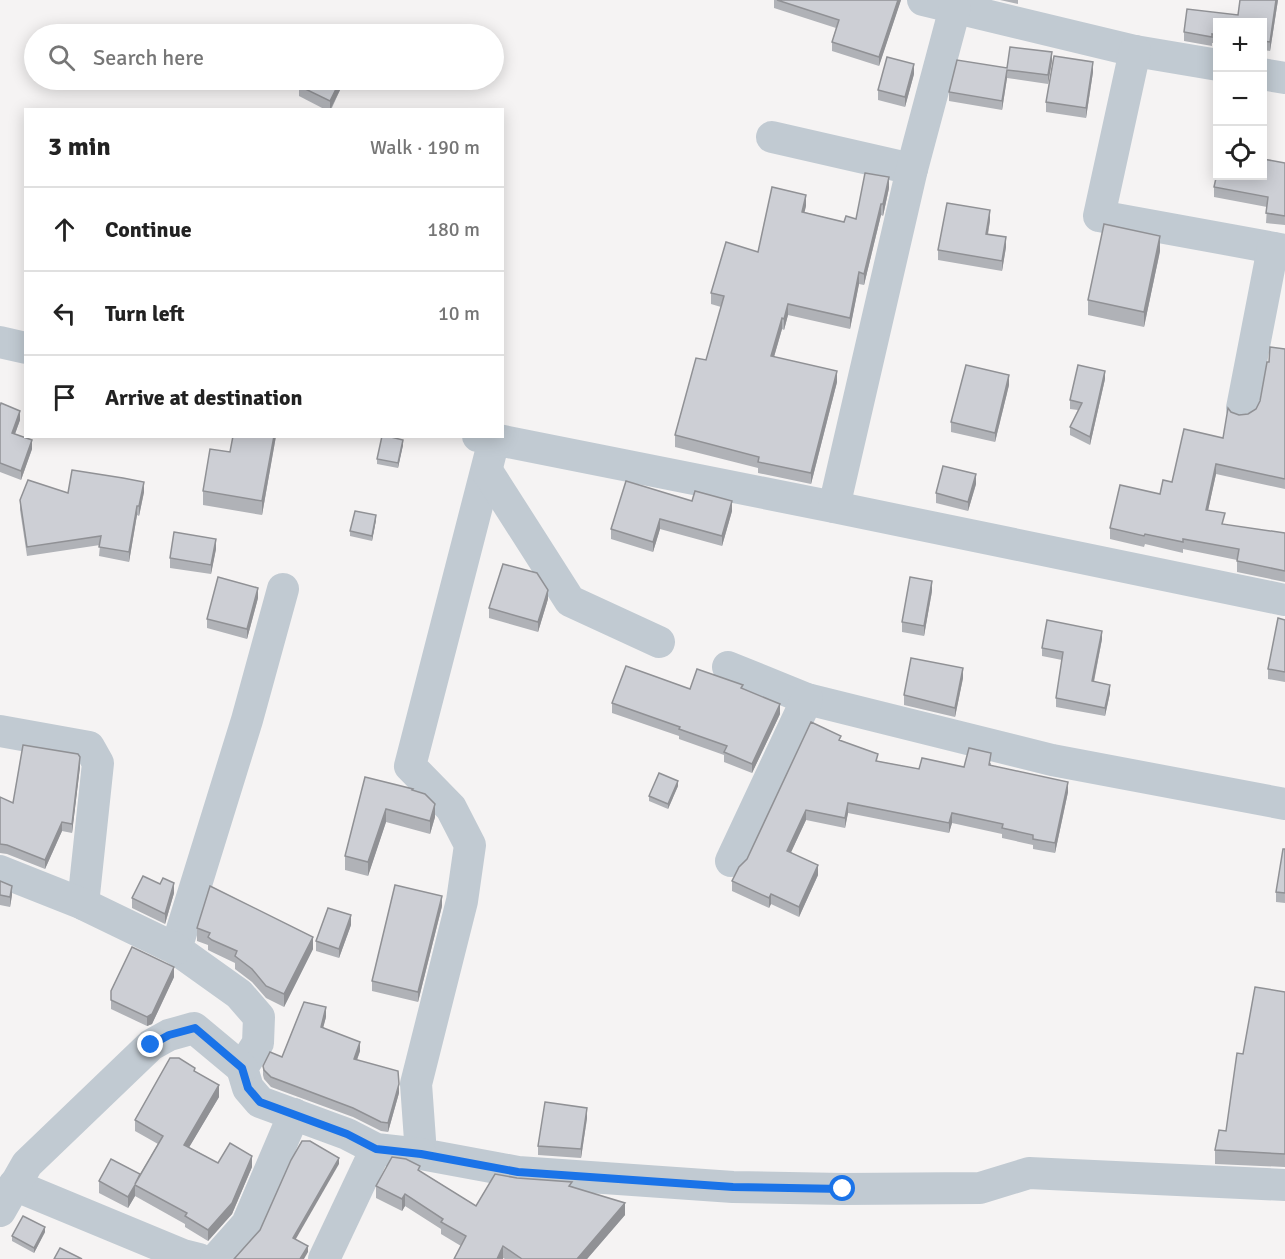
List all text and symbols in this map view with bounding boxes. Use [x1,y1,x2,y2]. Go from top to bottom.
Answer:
map controls [1213,18,1267,180]
button: + [1213,18,1267,72]
search box [24,24,504,90]
icon: search [45,41,78,74]
text: Search here [93,44,204,71]
button: − [1213,72,1267,126]
button: locate [1213,126,1267,180]
text: 3 min [48,131,111,163]
text: Walk · 190 m [370,135,480,160]
icon: ahead [48,213,81,246]
text: Continue [105,216,192,243]
text: 180 m [427,217,480,242]
icon: left [48,297,81,330]
text: Turn left [105,300,185,327]
text: 10 m [438,301,480,326]
icon: arrive [48,381,81,414]
text: Arrive at destination [105,384,302,411]
route end [137,1031,163,1057]
route start [829,1175,855,1201]

